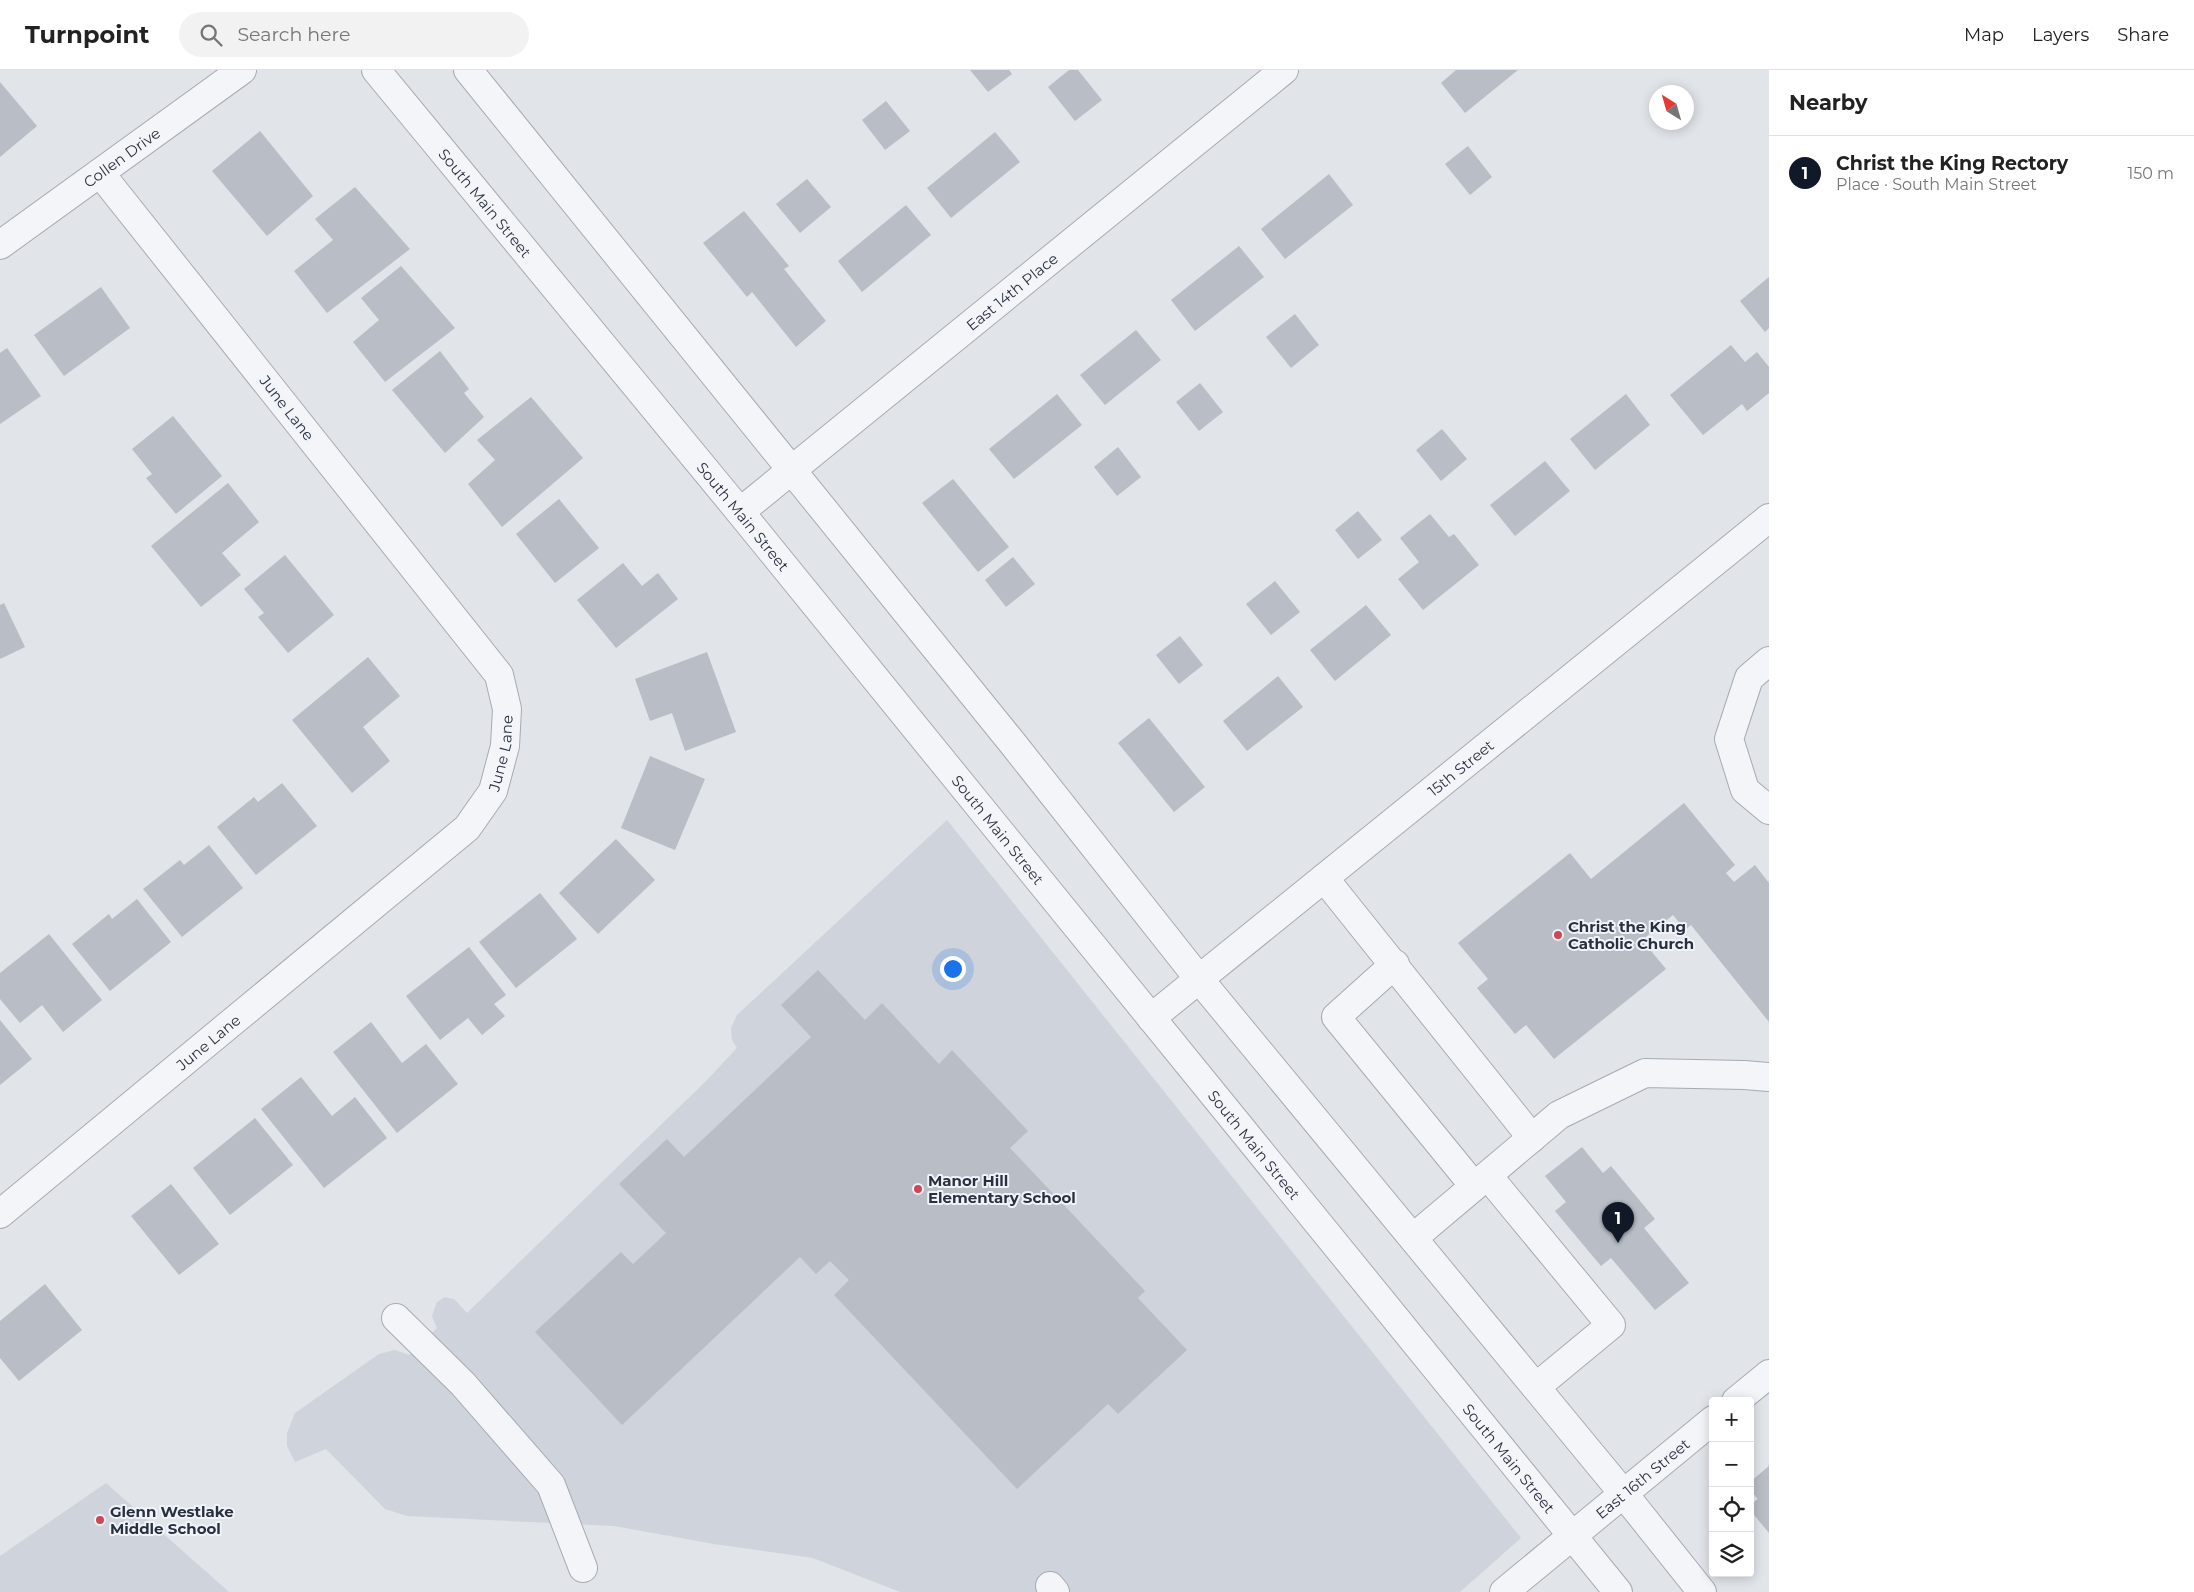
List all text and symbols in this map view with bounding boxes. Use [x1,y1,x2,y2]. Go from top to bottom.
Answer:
search box [179,12,529,57]
text: Turnpoint [25,20,149,49]
icon: search [197,21,225,49]
text: Search here [237,23,350,46]
text: Map [1964,24,2004,46]
text: Layers [2032,24,2089,46]
text: Share [2117,24,2169,46]
north arrow [1649,85,1694,130]
text: Nearby [1789,90,1868,115]
street label: Collen Drive [79,123,164,191]
street label: South Main Street [435,144,536,261]
text: Christ the King Rectory [1836,152,2068,175]
text: 1 [1802,164,1808,183]
text: 150 m [2127,164,2174,183]
text: Place · South Main Street [1836,175,2037,194]
street label: East 14th Place [962,248,1061,334]
street label: June Lane [255,371,318,444]
street label: South Main Street [693,458,794,575]
street label: June Lane [484,714,516,794]
street label: 15th Street [1424,735,1497,800]
street label: South Main Street [948,771,1048,888]
place label: Christ the King Catholic Church [1568,917,1694,953]
marker: Christ the King Catholic Church [1552,929,1564,941]
your location [940,956,966,982]
street label: June Lane [171,1010,244,1075]
street label: South Main Street [1204,1086,1305,1203]
place label: Manor Hill Elementary School [928,1171,1076,1207]
marker: Manor Hill Elementary School [912,1183,924,1195]
pin: 1 [1602,1202,1634,1243]
map controls [1709,1397,1754,1577]
button: + [1709,1397,1754,1442]
street label: South Main Street [1459,1400,1559,1517]
street label: East 16th Street [1591,1434,1693,1523]
button: − [1709,1442,1754,1487]
button: locate [1709,1487,1754,1532]
place label: Glenn Westlake Middle School [110,1502,234,1538]
marker: Glenn Westlake Middle School [94,1514,106,1526]
button: layers [1709,1532,1754,1577]

